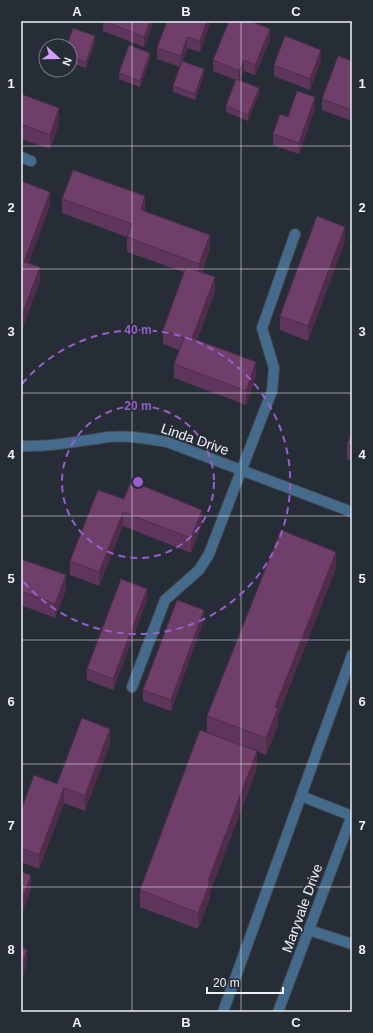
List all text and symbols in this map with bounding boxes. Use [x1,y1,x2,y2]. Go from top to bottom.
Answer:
text: A [72,4,82,19]
text: B [181,4,191,19]
text: C [291,4,301,19]
north arrow [38,38,78,78]
text: N [60,56,74,67]
text: 1 [7,76,15,91]
text: 1 [358,76,366,91]
text: 2 [7,200,15,215]
text: 2 [358,200,366,215]
text: 40 m [124,323,152,337]
text: 3 [7,324,15,339]
text: 3 [358,324,366,339]
text: 20 m [124,399,152,413]
street label: Linda Drive [159,420,231,458]
text: 4 [7,447,15,462]
text: 4 [358,447,366,462]
centre of rings [131,475,145,489]
text: 5 [7,571,15,586]
text: 5 [358,571,366,586]
text: 6 [7,694,15,709]
text: 6 [358,694,366,709]
text: 7 [7,818,15,833]
text: 7 [358,818,366,833]
street label: Maryvale Drive [279,861,326,955]
text: 8 [7,942,15,957]
text: 8 [358,942,366,957]
scale bar [207,969,283,995]
text: 20 m [213,976,240,990]
text: A [72,1015,82,1030]
text: B [181,1015,191,1030]
text: C [291,1015,301,1030]

